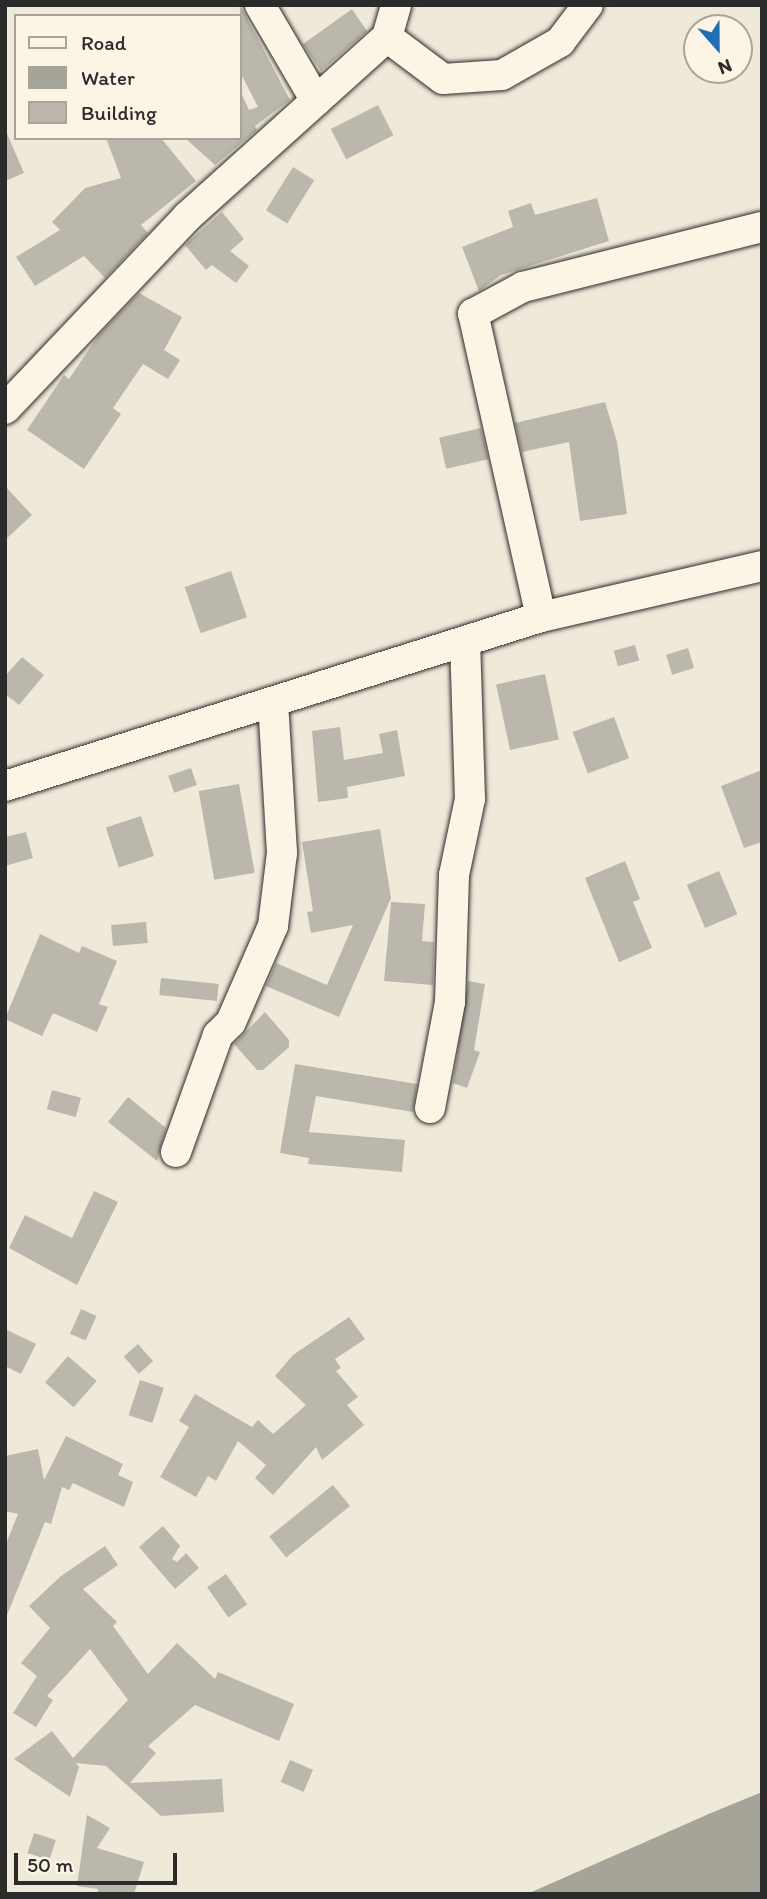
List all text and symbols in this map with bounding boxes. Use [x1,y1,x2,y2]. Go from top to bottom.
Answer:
legend [14,14,242,140]
north arrow [683,14,753,84]
text: Road [81,30,126,55]
text: N [715,54,735,80]
text: Water [81,65,135,90]
text: Building [81,100,157,125]
scale bar [18,1840,180,1884]
text: 50 m [27,1852,73,1877]

